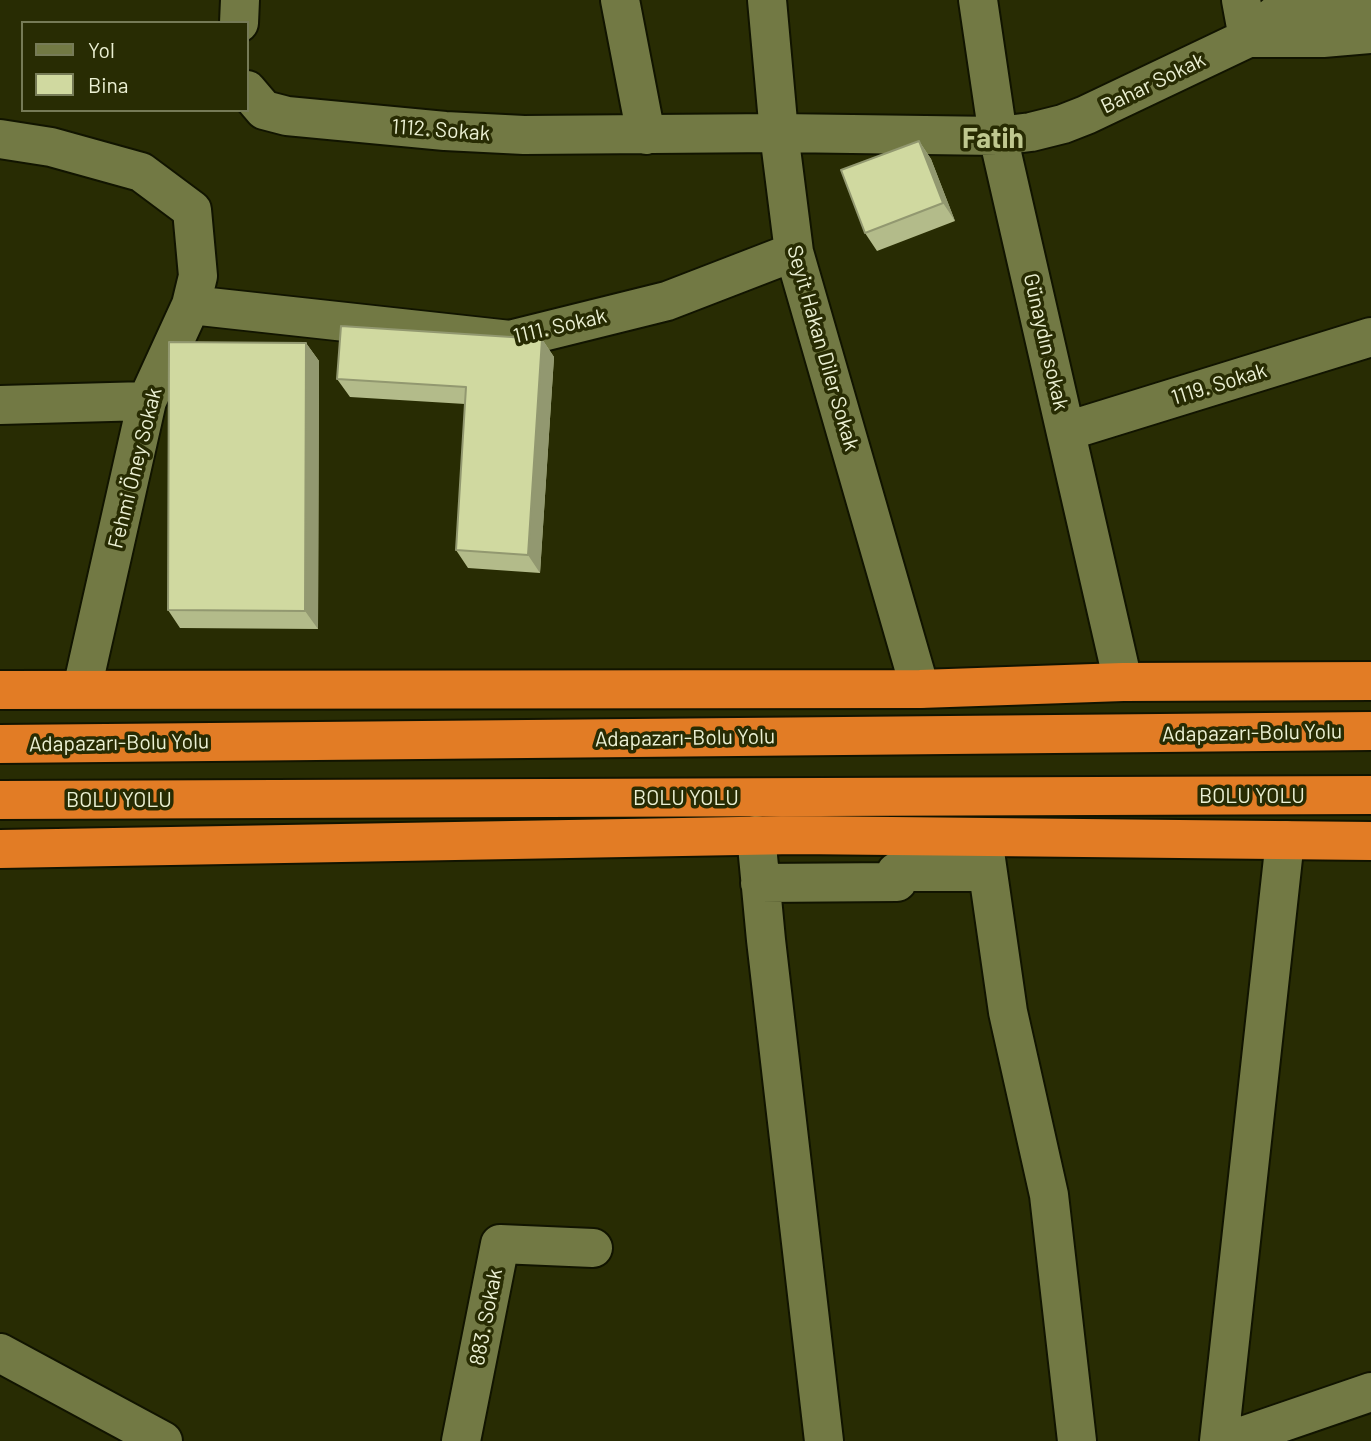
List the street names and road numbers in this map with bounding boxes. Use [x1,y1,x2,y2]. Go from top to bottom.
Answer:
street label: Bahar Sokak [1097,47,1209,119]
street label: 1112. Sokak [391,114,491,146]
street label: Seyit Hakan Diler Sokak [782,242,864,454]
street label: Günaydın sokak [1018,271,1074,413]
street label: 1111. Sokak [511,303,609,349]
street label: 1119. Sokak [1168,358,1270,410]
street label: Fehmi Öney Sokak [103,385,167,551]
street label: Adapazarı-Bolu Yolu [1162,719,1342,747]
street label: Adapazarı-Bolu Yolu [595,724,775,752]
street label: Adapazarı-Bolu Yolu [29,729,209,757]
street label: BOLU YOLU [1199,783,1305,809]
street label: BOLU YOLU [633,785,739,811]
street label: BOLU YOLU [66,787,172,813]
street label: 883. Sokak [464,1266,508,1368]

